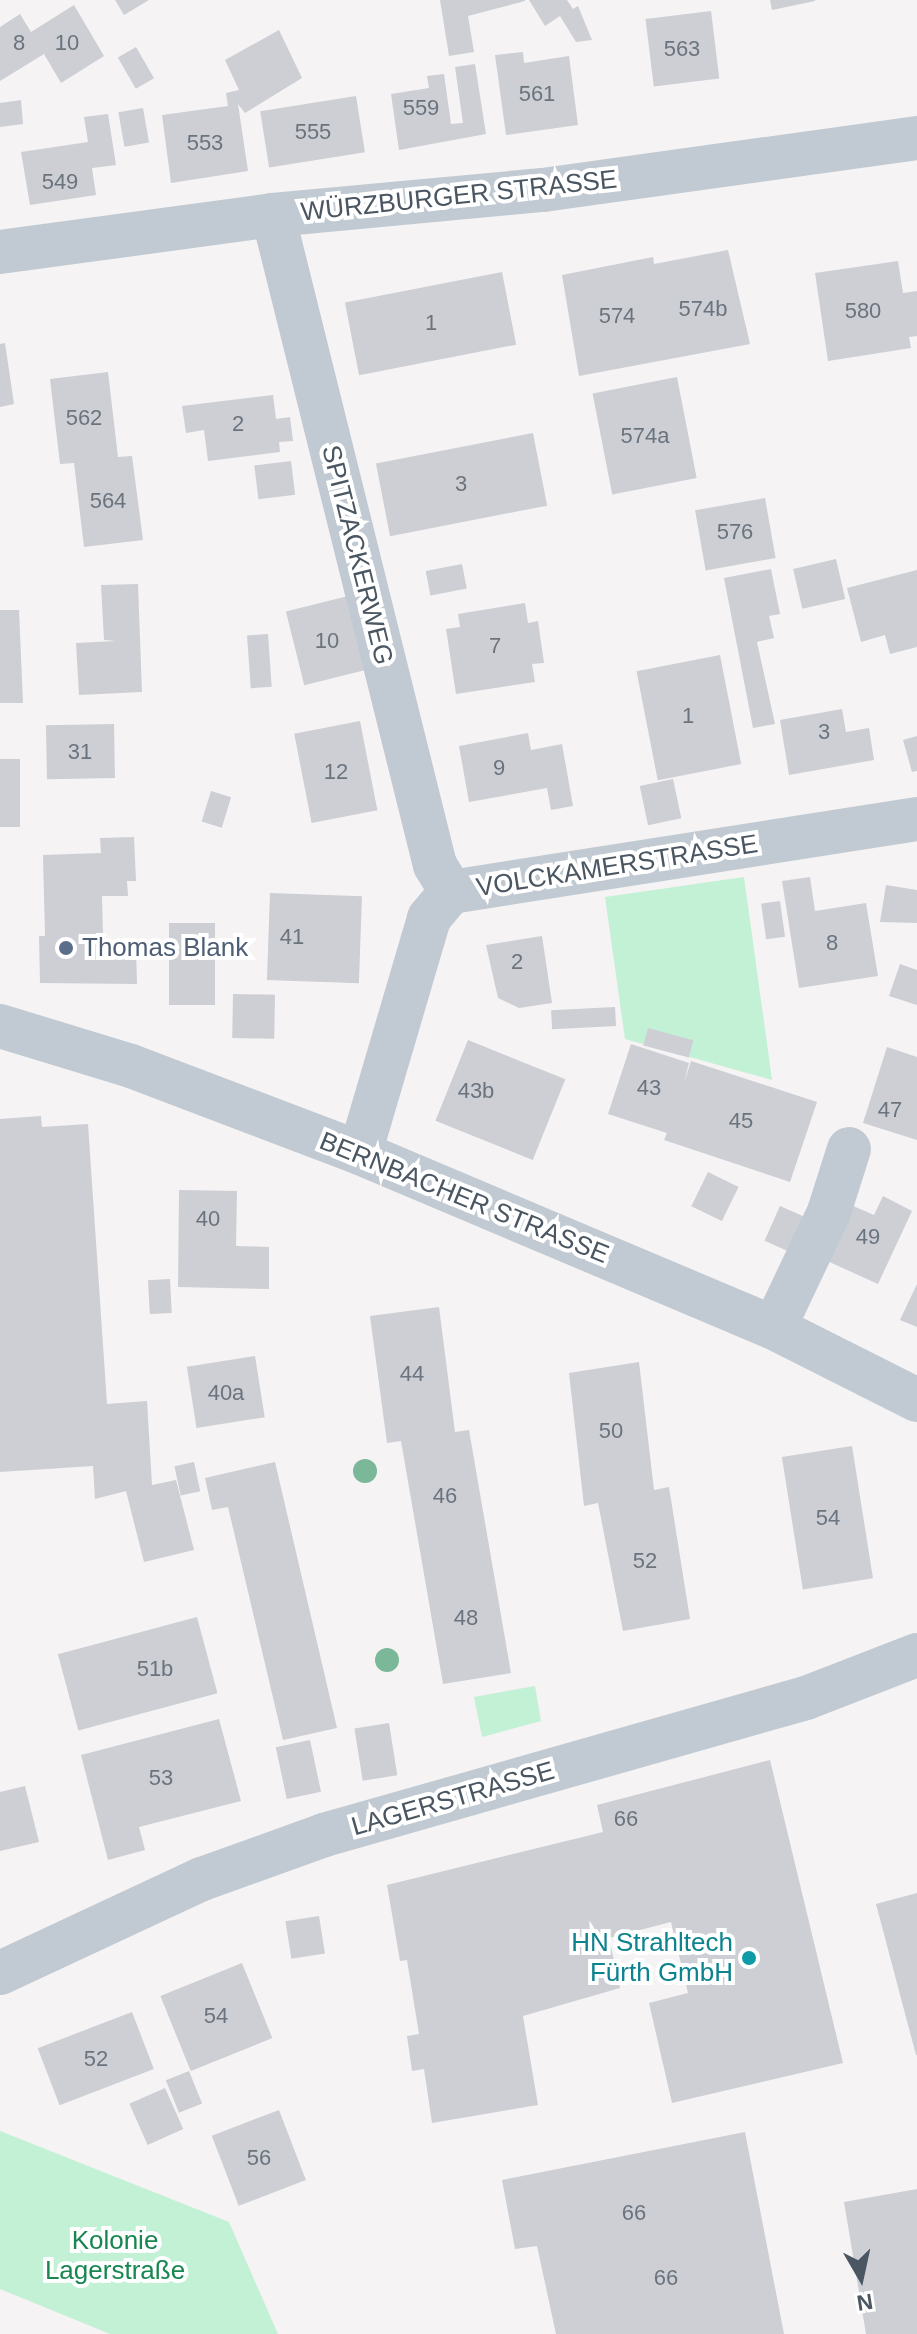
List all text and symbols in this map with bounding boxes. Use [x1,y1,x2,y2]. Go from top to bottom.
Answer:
house number: 8 [13,30,25,56]
house number: 10 [55,30,79,56]
house number: 563 [664,36,700,62]
house number: 561 [519,81,555,107]
house number: 559 [403,95,439,121]
house number: 555 [295,119,331,145]
house number: 553 [187,130,223,156]
street label: WÜRZBURGER STRASSE [299,164,619,228]
house number: 549 [42,169,78,195]
house number: 574b [679,296,727,322]
house number: 580 [845,298,881,324]
house number: 574 [599,303,635,329]
house number: 1 [425,310,437,336]
house number: 562 [66,405,102,431]
house number: 2 [232,411,244,437]
house number: 574a [621,423,669,449]
street label: SPITZACKERWEG [315,442,399,668]
house number: 3 [455,471,467,497]
house number: 564 [90,488,126,514]
house number: 576 [717,519,753,545]
house number: 10 [315,628,339,654]
house number: 7 [489,633,501,659]
house number: 1 [682,703,694,729]
house number: 3 [818,719,830,745]
house number: 31 [68,739,92,765]
house number: 9 [493,755,505,781]
house number: 12 [324,759,348,785]
street label: VOLCKAMERSTRASSE [474,828,760,904]
house number: 41 [280,924,304,950]
house number: 8 [826,930,838,956]
place label: Thomas Blank [82,932,248,964]
marker: Thomas Blank [57,939,75,957]
house number: 2 [511,949,523,975]
house number: 43 [637,1075,661,1101]
house number: 43b [458,1078,494,1104]
house number: 47 [878,1097,902,1123]
house number: 45 [729,1108,753,1134]
street label: BERNBACHER STRASSE [315,1126,613,1270]
house number: 40 [196,1206,220,1232]
house number: 49 [856,1224,880,1250]
house number: 44 [400,1361,424,1387]
house number: 40a [208,1380,244,1406]
house number: 50 [599,1418,623,1444]
house number: 46 [433,1483,457,1509]
house number: 54 [816,1505,840,1531]
house number: 52 [633,1548,657,1574]
house number: 48 [454,1605,478,1631]
house number: 51b [137,1656,173,1682]
street label: LAGERSTRASSE [348,1755,558,1843]
house number: 53 [149,1765,173,1791]
house number: 66 [614,1806,638,1832]
place label: HN Strahltech Fürth GmbH [571,1927,733,1988]
marker: HN Strahltech Fürth GmbH [740,1949,758,1967]
house number: 54 [204,2003,228,2029]
house number: 52 [84,2046,108,2072]
house number: 56 [247,2145,271,2171]
house number: 66 [622,2200,646,2226]
park label: Kolonie Lagerstraße [45,2225,185,2286]
north arrow [821,2238,901,2318]
house number: 66 [654,2265,678,2291]
text: N [855,2289,875,2316]

